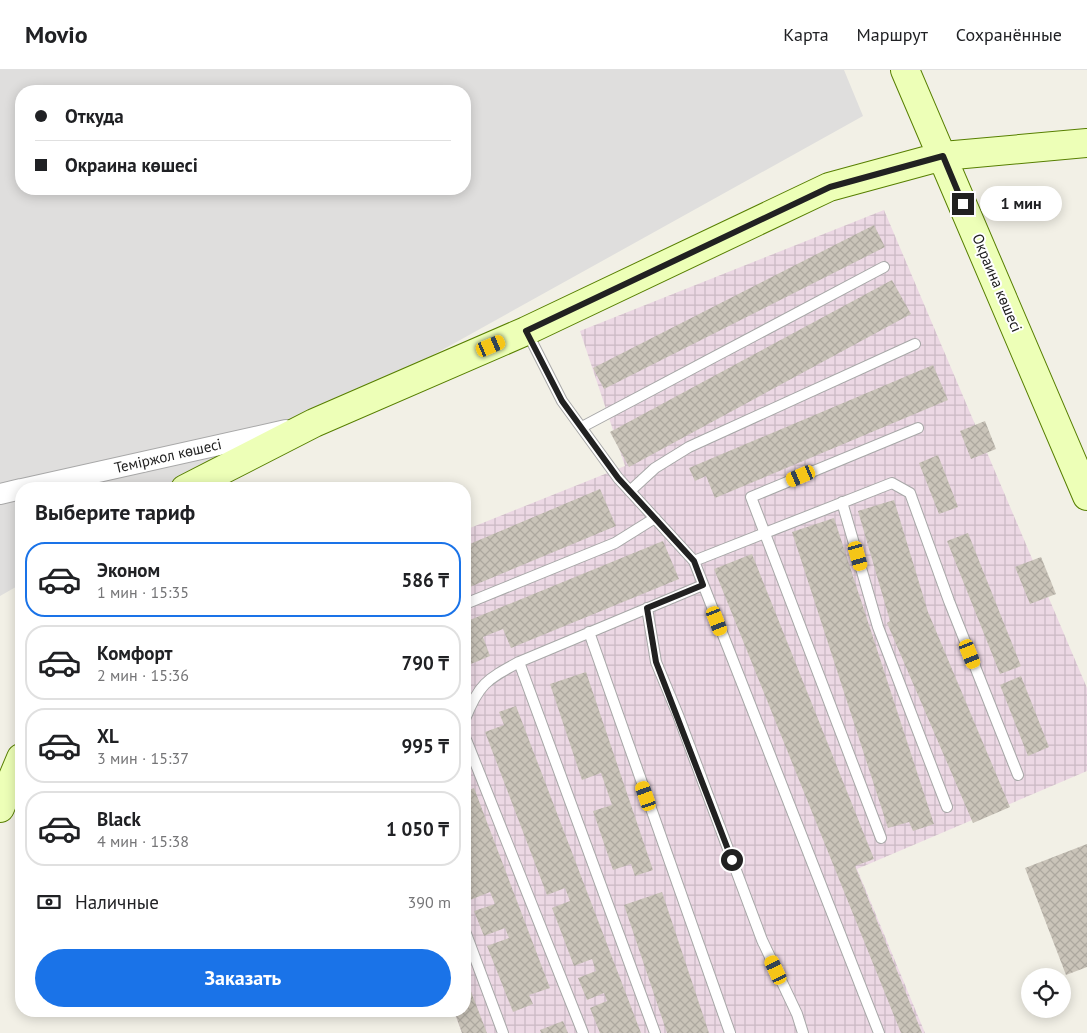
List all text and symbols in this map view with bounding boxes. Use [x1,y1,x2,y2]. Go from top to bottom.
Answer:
text: Movio [25,19,88,50]
text: Карта [783,23,829,46]
text: Маршрут [857,23,928,46]
text: Сохранённые [956,23,1062,46]
text: Откуда [65,104,124,128]
text: Окраина көшесі [65,153,198,177]
callout: 1 мин [980,186,1063,222]
route end [952,193,974,215]
text: 1 мин [1000,193,1042,213]
street label: Окраина көшесі [968,231,1027,335]
car [474,333,507,359]
street label: Теміржол көшесі [112,434,223,477]
car [784,463,817,489]
text: Выберите тариф [35,498,195,526]
car [846,540,869,572]
icon: car [37,557,82,602]
text: Эконом [97,558,160,582]
text: 586 ₸ [401,568,449,592]
text: 1 мин · 15:35 [97,582,189,602]
car [704,604,729,638]
car [957,637,982,671]
icon: car [37,640,82,685]
text: Комфорт [97,641,173,665]
text: 790 ₸ [401,651,449,675]
text: 2 мин · 15:36 [97,665,189,685]
icon: car [37,723,82,768]
text: XL [97,724,119,748]
text: 995 ₸ [401,734,449,758]
text: 3 мин · 15:37 [97,748,189,768]
car [634,779,657,813]
icon: car [37,806,82,851]
text: Black [97,807,141,831]
text: 1 050 ₸ [386,817,449,841]
text: 4 мин · 15:38 [97,831,189,851]
route start [721,849,743,871]
icon: cash [35,888,63,916]
text: Наличные [75,890,159,914]
text: 390 m [408,892,451,912]
button: Заказать [35,949,451,1007]
car [762,953,789,987]
map controls [1021,968,1071,1018]
button: locate [1021,968,1071,1018]

